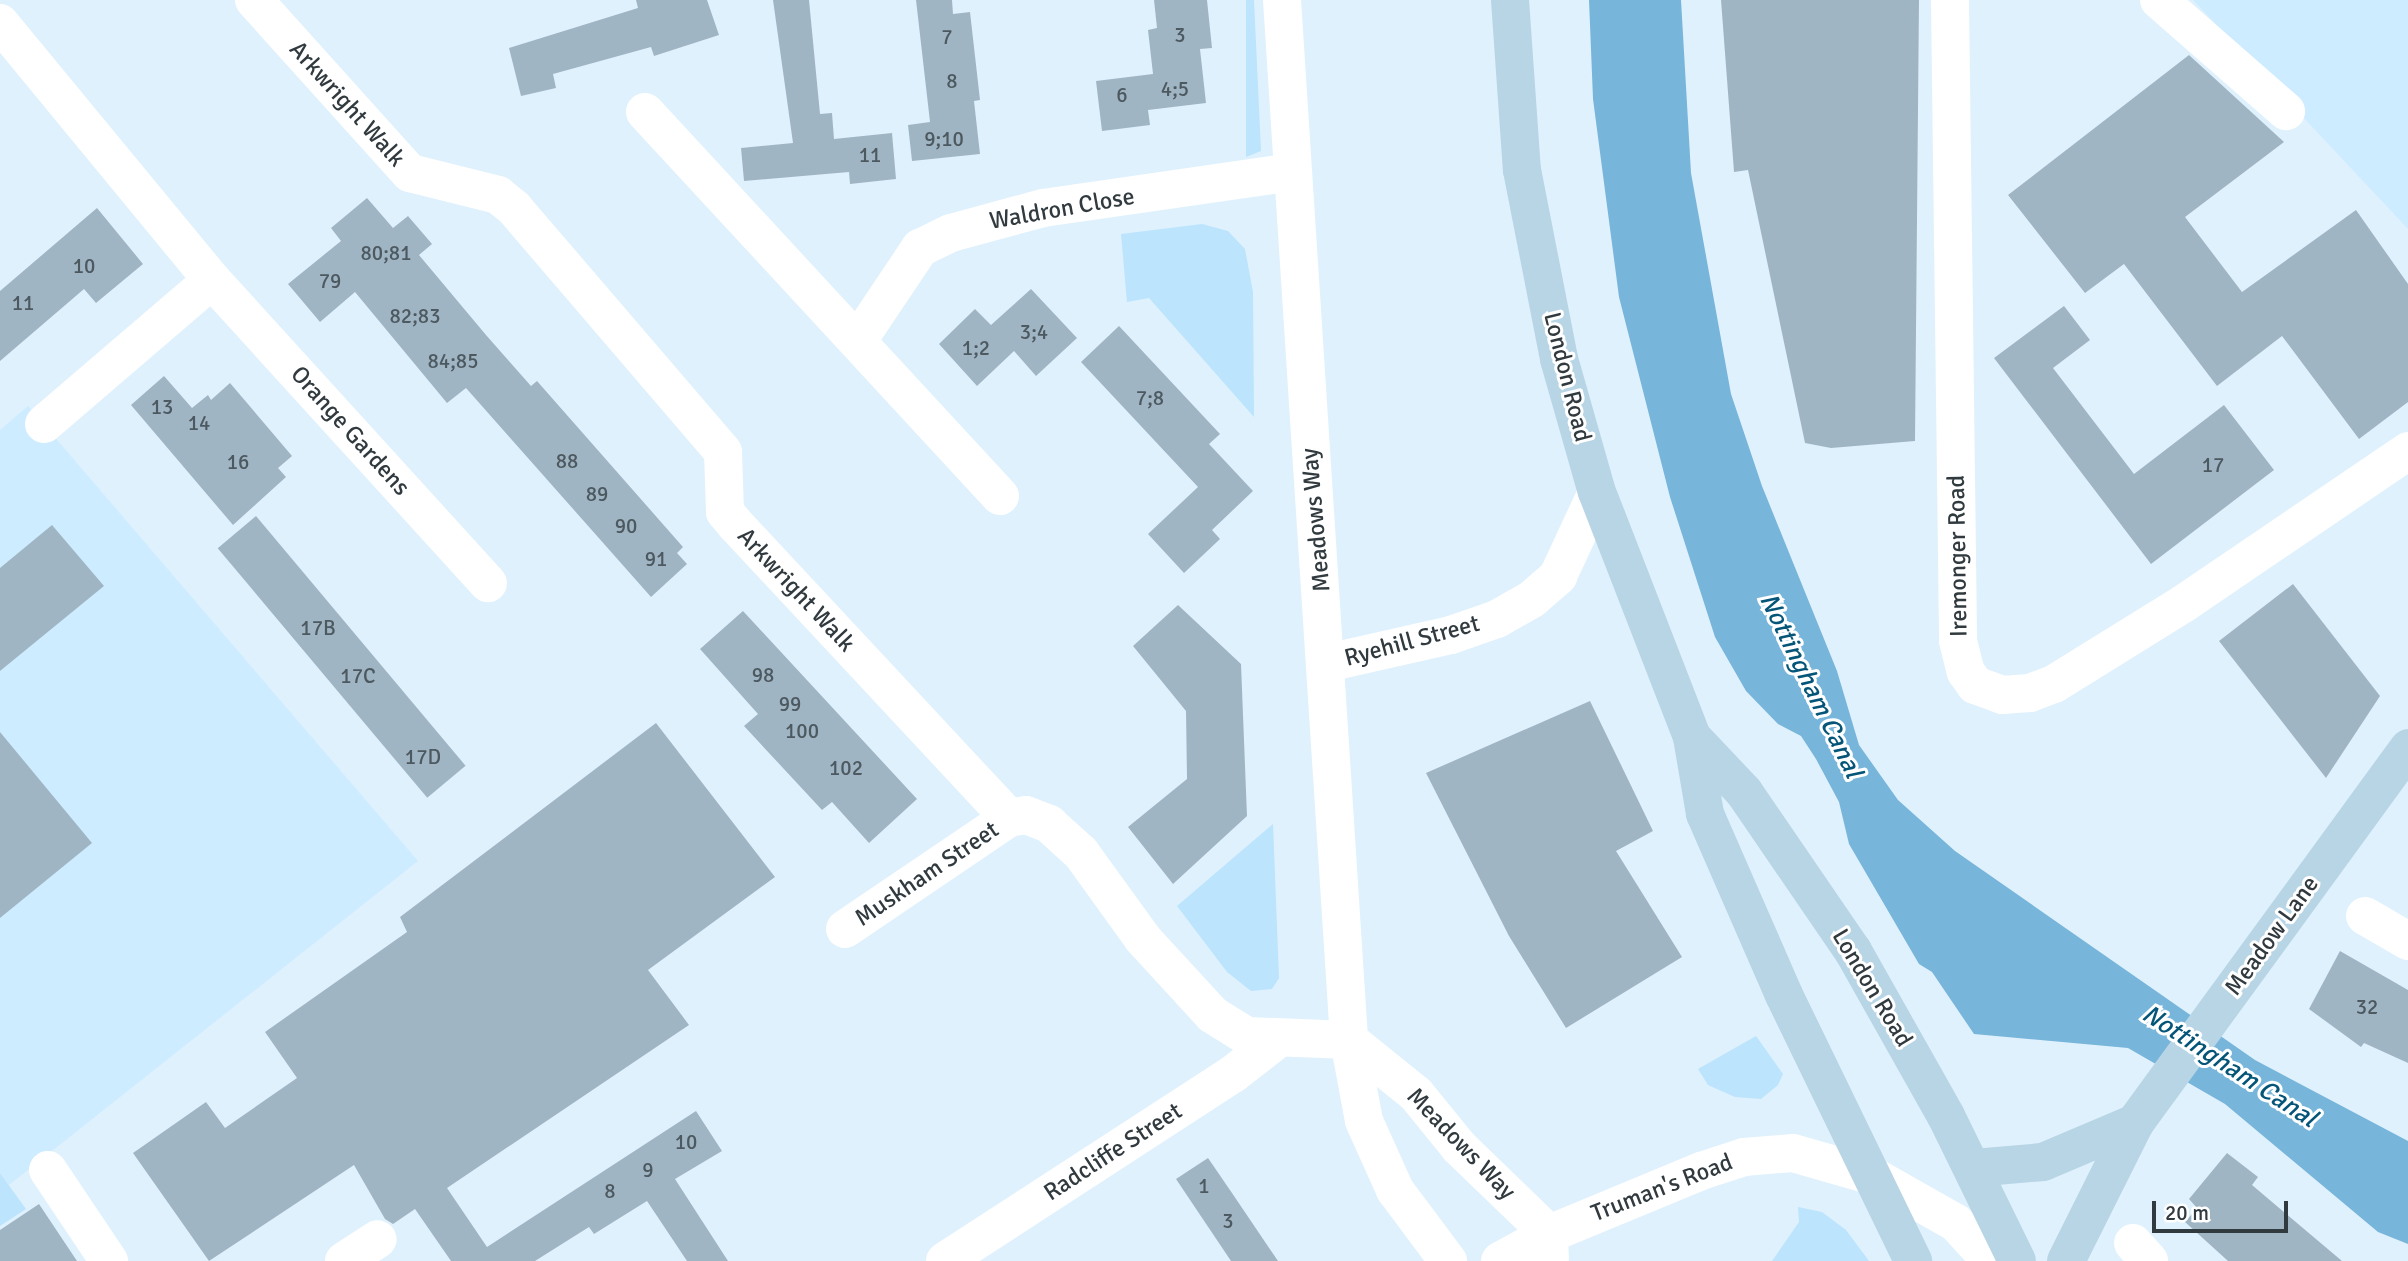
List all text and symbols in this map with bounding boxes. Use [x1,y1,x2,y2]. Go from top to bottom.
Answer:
house number: 3 [1174,22,1186,48]
house number: 7 [941,24,953,50]
street label: Arkwright Walk [283,35,411,173]
house number: 8 [946,68,958,94]
house number: 4;5 [1161,76,1189,102]
house number: 6 [1116,82,1128,108]
house number: 9;10 [924,126,964,152]
house number: 11 [859,142,881,168]
street label: Waldron Close [987,182,1137,236]
house number: 80;81 [360,240,412,266]
house number: 10 [73,253,95,279]
house number: 79 [319,268,341,294]
house number: 11 [12,290,34,316]
house number: 82;83 [389,303,441,329]
street label: London Road [1537,309,1597,445]
house number: 3;4 [1020,319,1048,345]
house number: 1;2 [962,335,990,361]
house number: 84;85 [427,348,479,374]
street label: Orange Gardens [284,360,416,502]
house number: 7;8 [1136,385,1164,411]
house number: 13 [151,394,173,420]
house number: 14 [188,410,210,436]
street label: Meadows Way [1295,447,1337,593]
house number: 88 [556,448,578,474]
house number: 16 [227,449,249,475]
house number: 17 [2202,452,2224,478]
street label: Iremonger Road [1942,475,1974,637]
house number: 89 [586,481,608,507]
house number: 90 [615,513,637,539]
street label: Arkwright Walk [731,522,861,658]
house number: 91 [645,546,667,572]
water label: Nottingham Canal [1752,588,1868,784]
street label: Ryehill Street [1341,609,1483,673]
house number: 17B [300,615,336,641]
house number: 98 [752,662,774,688]
house number: 17C [340,663,376,689]
house number: 99 [779,691,801,717]
house number: 100 [785,718,819,744]
house number: 17D [405,744,441,770]
house number: 102 [829,755,863,781]
street label: Muskham Street [850,815,1004,933]
street label: Meadow Lane [2219,871,2325,1001]
street label: London Road [1826,924,1918,1052]
house number: 32 [2356,994,2378,1020]
water label: Nottingham Canal [2136,999,2322,1135]
street label: Meadows Way [1401,1082,1521,1206]
street label: Radcliffe Street [1039,1097,1187,1207]
house number: 10 [675,1129,697,1155]
street label: Truman's Road [1587,1148,1737,1228]
house number: 9 [642,1157,654,1183]
house number: 1 [1198,1173,1210,1199]
house number: 8 [604,1178,616,1204]
scale bar [2156,1188,2292,1232]
text: 20 m [2165,1200,2209,1226]
house number: 3 [1222,1208,1234,1234]

